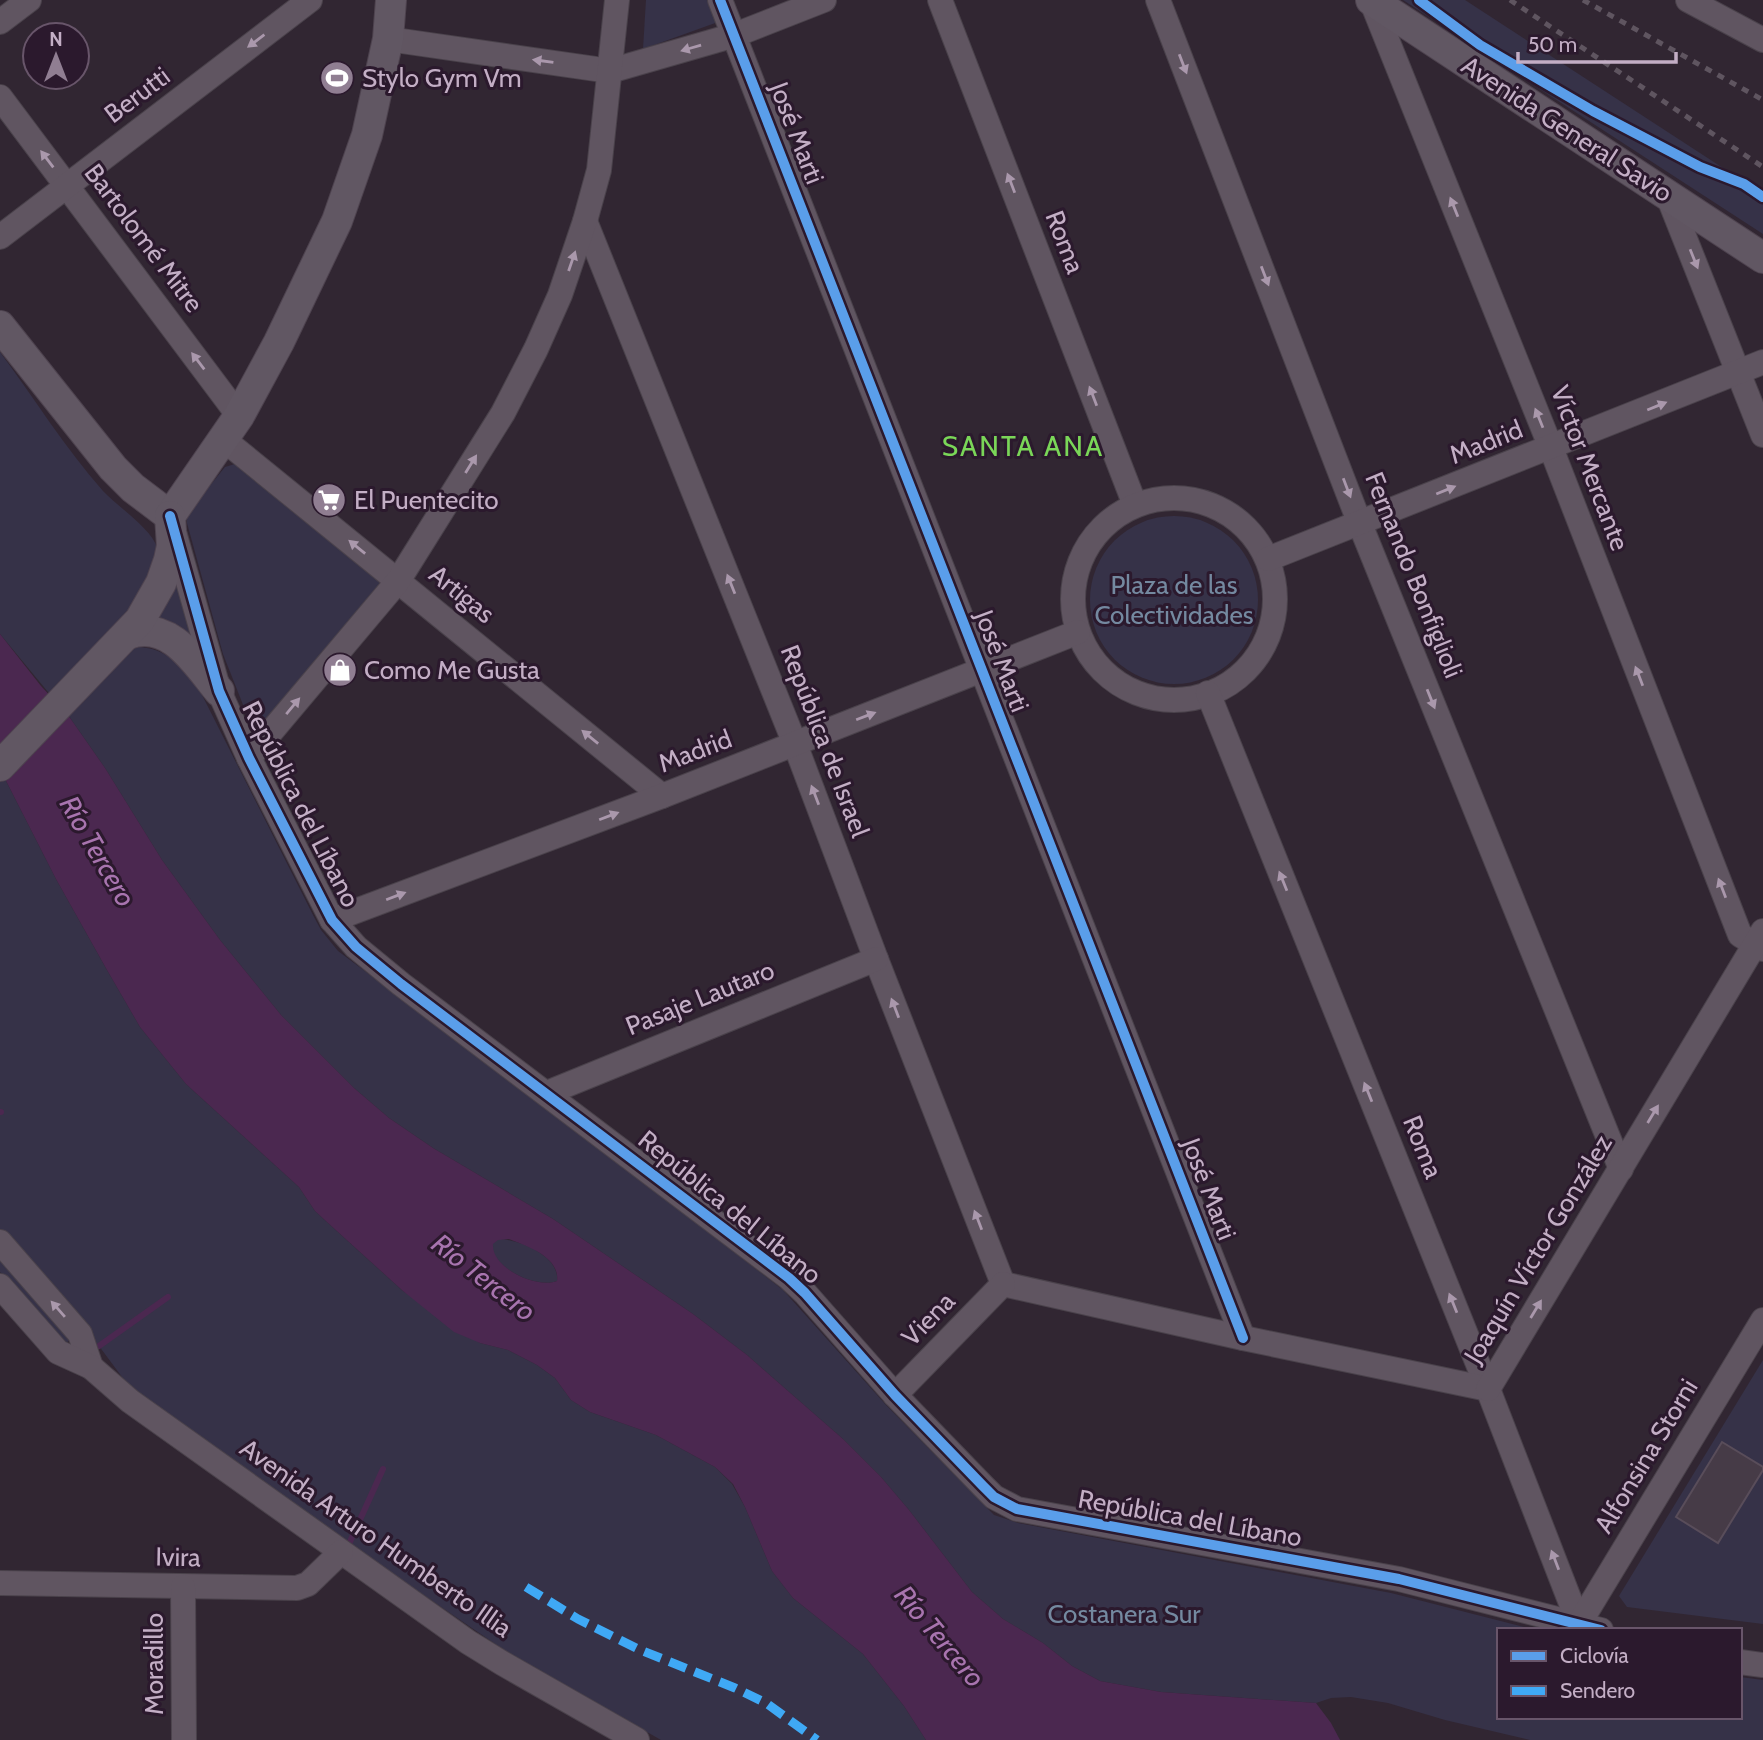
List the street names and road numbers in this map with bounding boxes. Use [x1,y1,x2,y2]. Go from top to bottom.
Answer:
street label: Avenida General Savio [1456,49,1678,209]
street label: Berutti [98,60,176,130]
street label: José Marti [763,77,831,188]
street label: Bartolomé Mitre [78,157,210,319]
street label: Roma [1038,206,1092,278]
street label: Víctor Mercante [1544,381,1636,555]
street label: Madrid [1445,413,1527,471]
street label: Fernando Bonfiglioli [1358,467,1470,683]
street label: Artigas [423,558,501,630]
street label: José Marti [968,605,1036,716]
street label: República de Israel [774,640,876,842]
street label: República del Líbano [235,696,367,912]
street label: Madrid [654,722,736,780]
street label: Pasaje Lautaro [621,954,779,1042]
street label: Roma [1396,1111,1450,1183]
street label: República del Líbano [632,1123,828,1291]
street label: Joaquín Víctor González [1457,1129,1619,1370]
street label: José Marti [1175,1133,1243,1244]
street label: Viena [895,1285,962,1353]
street label: Alfonsina Storni [1587,1373,1705,1539]
street label: Avenida Arturo Humberto Illia [234,1432,518,1644]
street label: República del Líbano [1076,1483,1304,1553]
street label: Ivira [155,1541,201,1573]
street label: Moradillo [138,1613,170,1715]

